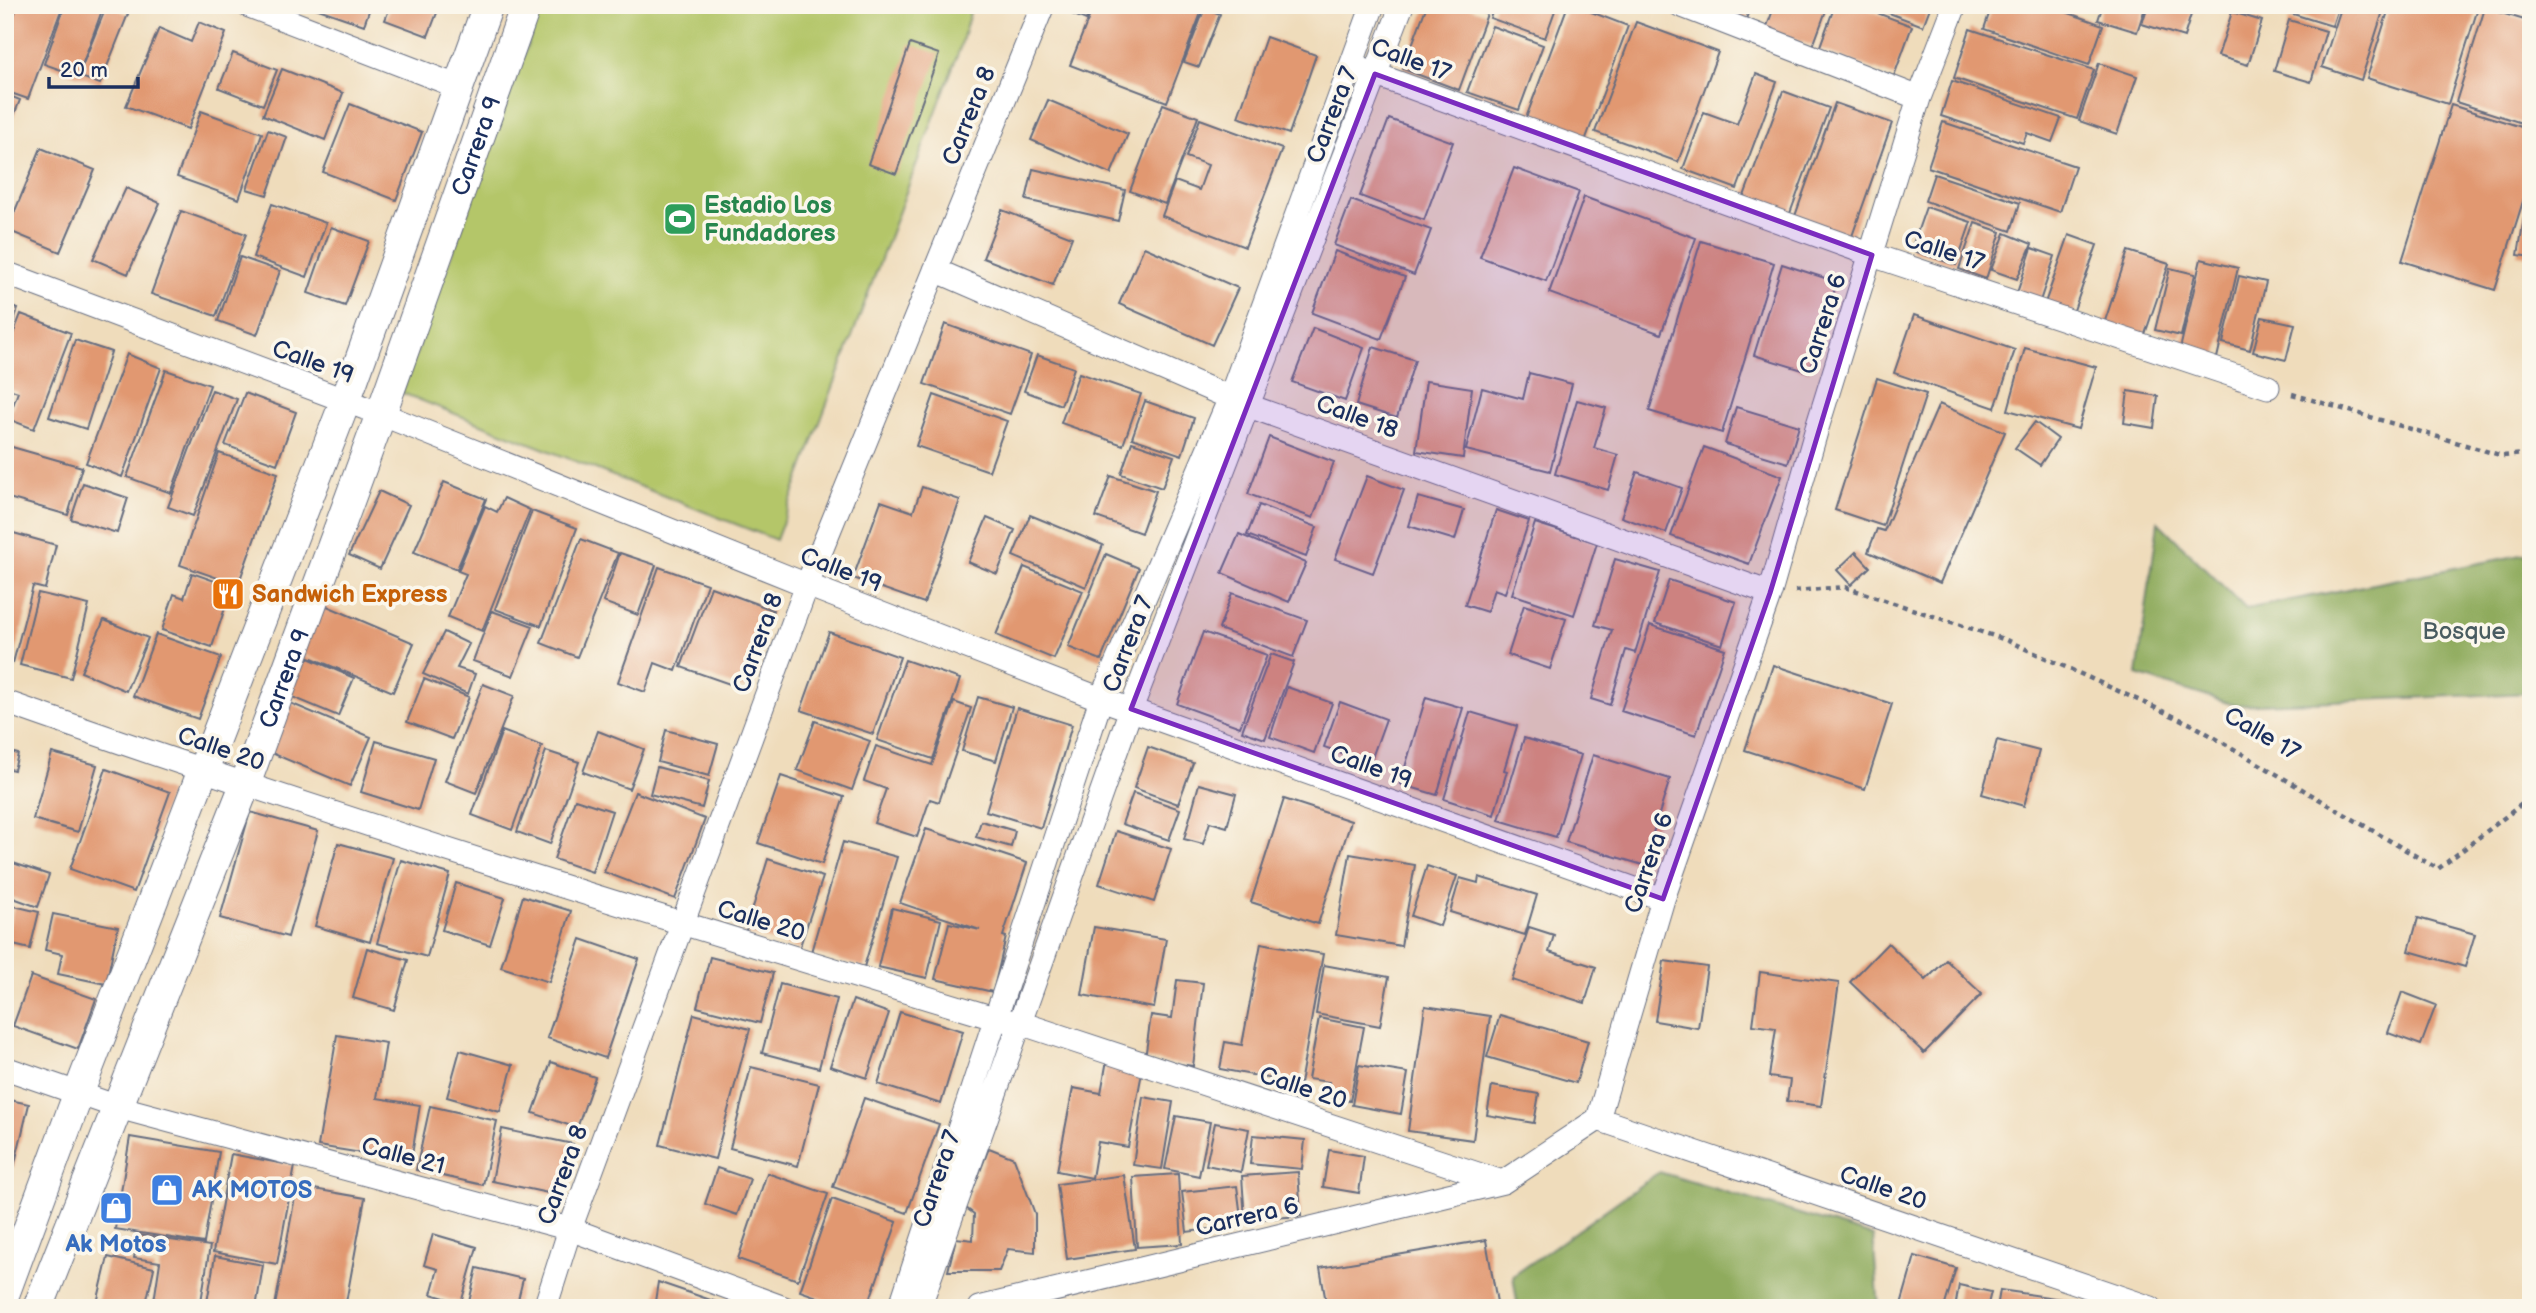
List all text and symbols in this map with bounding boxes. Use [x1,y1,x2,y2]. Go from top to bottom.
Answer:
street label: Calle 17 [1367,32,1455,88]
scale bar [49,46,138,90]
text: 20 m [60,58,108,83]
street label: Carrera 8 [936,62,1002,170]
street label: Carrera 7 [1300,62,1364,167]
street label: Carrera 9 [445,92,507,200]
place label: Estadio Los Fundadores [704,191,836,248]
sports icon: Estadio Los Fundadores [661,200,699,238]
street label: Calle 17 [1900,224,1988,278]
street label: Carrera 6 [1793,270,1853,378]
street label: Calle 19 [268,334,358,390]
street label: Calle 18 [1312,389,1402,445]
street label: Calle 19 [796,541,886,599]
restaurant icon: Sandwich Express [209,575,247,613]
place label: Sandwich Express [252,580,448,609]
street label: Carrera 8 [727,589,789,697]
street label: Carrera 7 [1096,591,1160,696]
park label: Bosque [2422,617,2506,646]
street label: Carrera 9 [253,625,316,732]
street label: Calle 17 [2219,701,2305,767]
street label: Calle 20 [174,721,268,777]
street label: Calle 19 [1326,739,1416,795]
street label: Carrera 6 [1618,809,1680,917]
street label: Calle 20 [714,894,808,948]
street label: Calle 20 [1256,1060,1350,1116]
street label: Carrera 8 [532,1121,594,1229]
street label: Carrera 7 [907,1126,967,1232]
street label: Calle 21 [358,1131,448,1181]
street label: Calle 20 [1836,1160,1930,1216]
shop icon: AK MOTOS [148,1171,186,1209]
place label: AK MOTOS [191,1176,312,1205]
shop icon: Ak Motos [97,1189,135,1227]
street label: Carrera 6 [1193,1191,1301,1243]
place label: Ak Motos [64,1230,167,1259]

